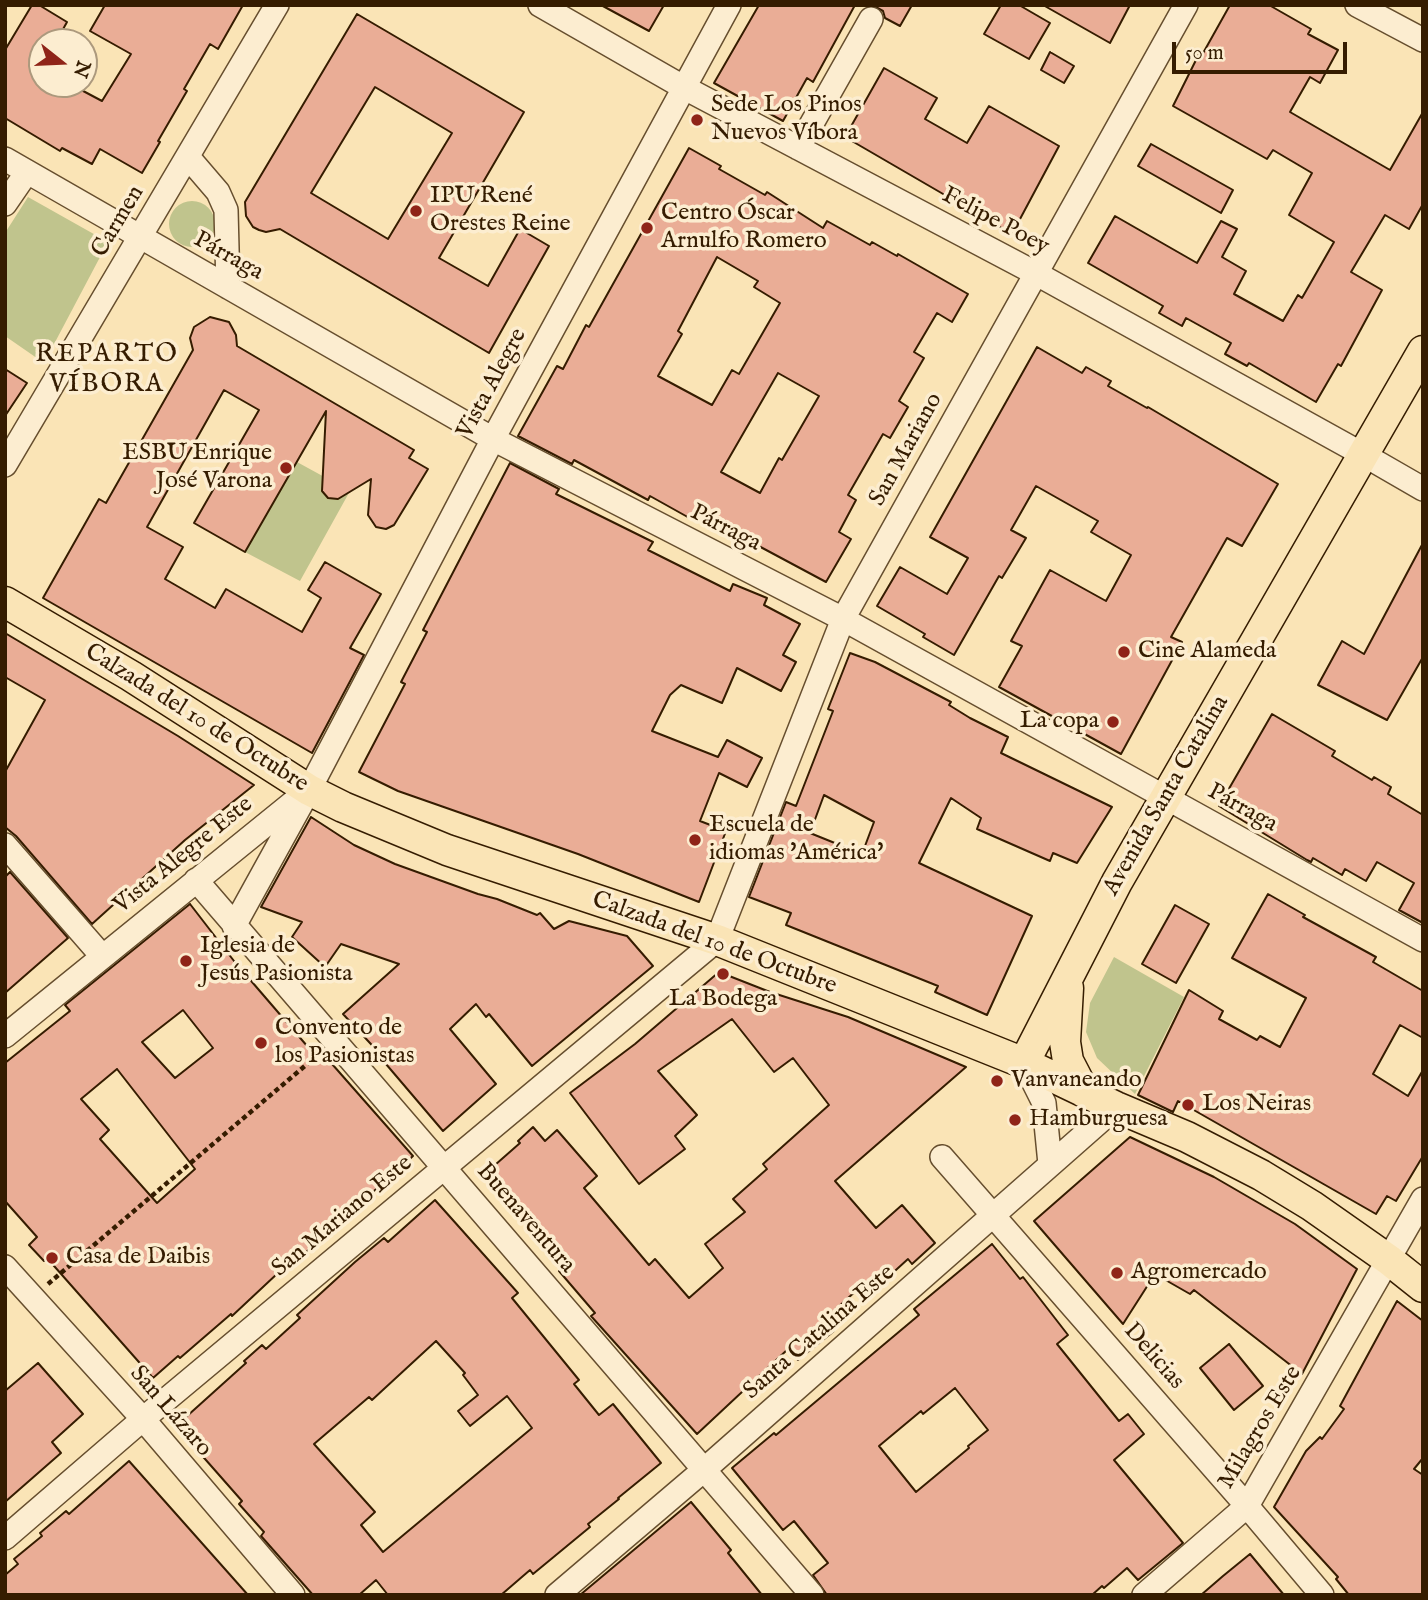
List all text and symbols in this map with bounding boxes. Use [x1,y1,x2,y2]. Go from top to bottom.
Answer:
north arrow [28,28,98,98]
scale bar [1176,28,1351,72]
text: 50 m [1185,40,1224,67]
text: N [67,57,95,80]
place label: Sede Los Pinos Nuevos Víbora [711,92,862,148]
marker: Sede Los Pinos Nuevos Víbora [689,112,705,128]
street label: Carmen [86,181,152,263]
street label: Felipe Poey [936,182,1054,262]
place label: IPU René Orestes Reine [430,183,570,239]
place label: Centro Óscar Arnulfo Romero [661,200,827,256]
marker: IPU René Orestes Reine [408,203,424,219]
marker: Centro Óscar Arnulfo Romero [639,220,655,236]
street label: Párraga [188,226,268,288]
street label: Vista Alegre [452,324,534,444]
district label: REPARTO VÍBORA [36,340,178,402]
street label: San Mariano [864,388,950,512]
place label: ESBU Enrique José Varona [122,440,272,496]
marker: ESBU Enrique José Varona [278,460,294,476]
street label: Párraga [685,499,765,559]
street label: Calzada del 10 de Octubre [79,638,313,800]
place label: Cine Alameda [1138,638,1276,666]
marker: Cine Alameda [1116,644,1132,660]
street label: Avenida Santa Catalina [1098,691,1236,901]
place label: La copa [1020,708,1099,736]
marker: La copa [1105,714,1121,730]
street label: Párraga [1202,778,1282,840]
street label: Vista Alegre Este [109,791,259,921]
place label: Escuela de idiomas 'América' [709,812,884,868]
marker: Escuela de idiomas 'América' [687,832,703,848]
street label: Calzada del 10 de Octubre [588,886,840,1002]
place label: Iglesia de Jesús Pasionista [200,933,353,989]
marker: Iglesia de Jesús Pasionista [178,953,194,969]
marker: La Bodega [715,966,731,982]
place label: La Bodega [669,986,777,1014]
place label: Convento de los Pasionistas [275,1015,414,1071]
marker: Convento de los Pasionistas [253,1035,269,1051]
place label: Vanvaneando [1011,1067,1142,1095]
marker: Vanvaneando [989,1073,1005,1089]
place label: Los Neiras [1202,1091,1311,1119]
marker: Los Neiras [1180,1097,1196,1113]
place label: Hamburguesa [1029,1106,1168,1134]
marker: Hamburguesa [1007,1112,1023,1128]
street label: San Mariano Este [267,1150,419,1284]
street label: Buenaventura [469,1158,581,1280]
place label: Casa de Daibis [66,1244,210,1272]
marker: Casa de Daibis [44,1250,60,1266]
street label: Santa Catalina Este [738,1259,902,1407]
place label: Agromercado [1131,1259,1267,1287]
marker: Agromercado [1109,1265,1125,1281]
street label: Delicias [1116,1318,1190,1396]
street label: San Lázaro [123,1361,217,1463]
street label: Milagros Este [1213,1361,1309,1495]

